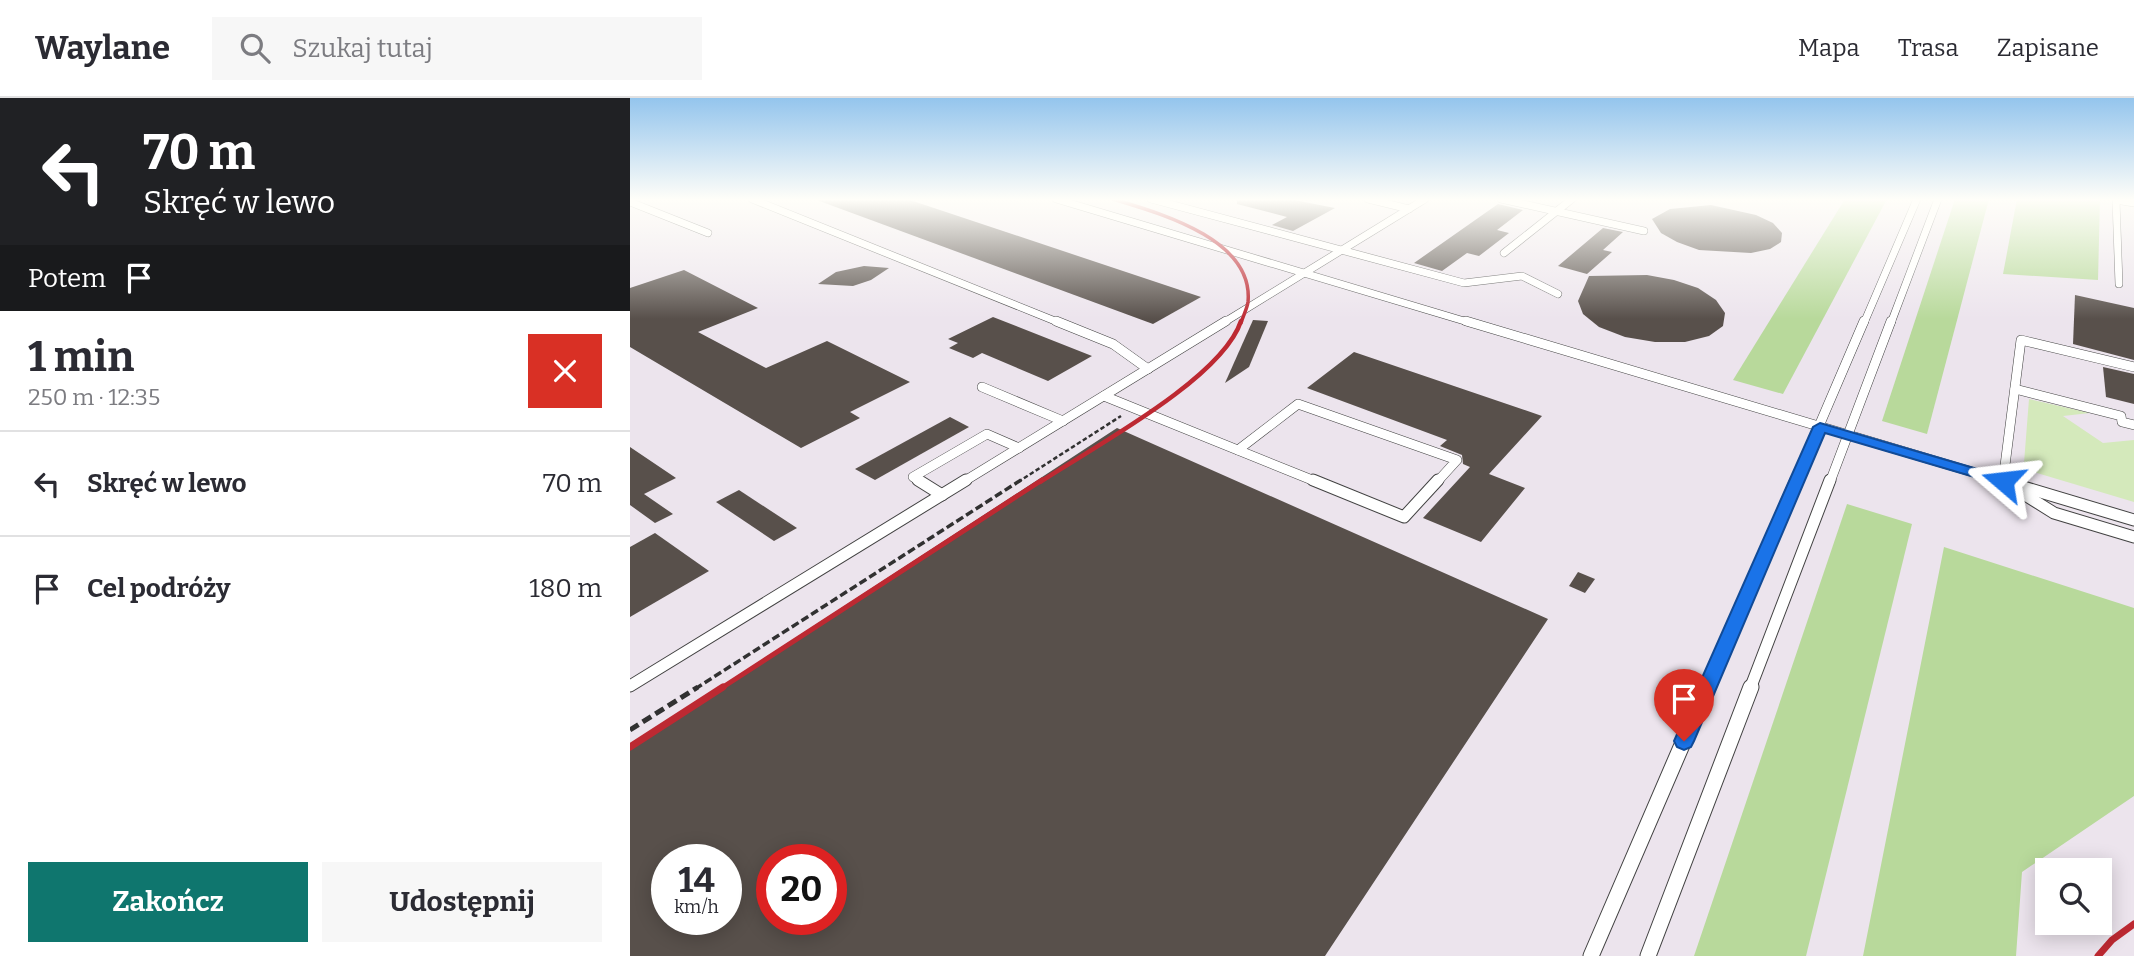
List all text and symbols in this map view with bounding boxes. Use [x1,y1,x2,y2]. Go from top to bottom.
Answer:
search box [212,17,702,80]
text: Waylane [35,28,170,68]
icon: search [236,29,274,67]
text: Szukaj tutaj [292,33,433,64]
text: Mapa [1798,34,1860,62]
text: Trasa [1898,34,1959,62]
text: Zapisane [1997,34,2099,62]
text: 70 m [143,123,255,182]
icon: left [28,126,119,217]
text: Skręć w lewo [143,183,335,221]
icon: arrive [120,259,158,297]
text: Potem [28,263,106,294]
text: 1 min [28,332,134,382]
button: close [528,334,602,408]
text: 250 m · 12:35 [28,383,160,411]
position arrow [1966,444,2040,518]
icon: left [28,465,66,503]
text: Skręć w lewo [87,468,247,499]
text: 70 m [543,468,602,499]
icon: arrive [28,570,66,608]
text: Cel podróży [87,573,230,604]
text: 180 m [529,573,602,604]
pin [1654,669,1714,741]
icon: arrive [1665,680,1703,718]
speed limit sign: 20 [756,844,847,935]
map controls [2035,858,2112,935]
button: search [2035,858,2112,935]
text: 14 [678,859,715,901]
button: Zakończ [28,862,308,942]
button: Udostępnij [322,862,602,942]
text: km/h [674,896,719,918]

